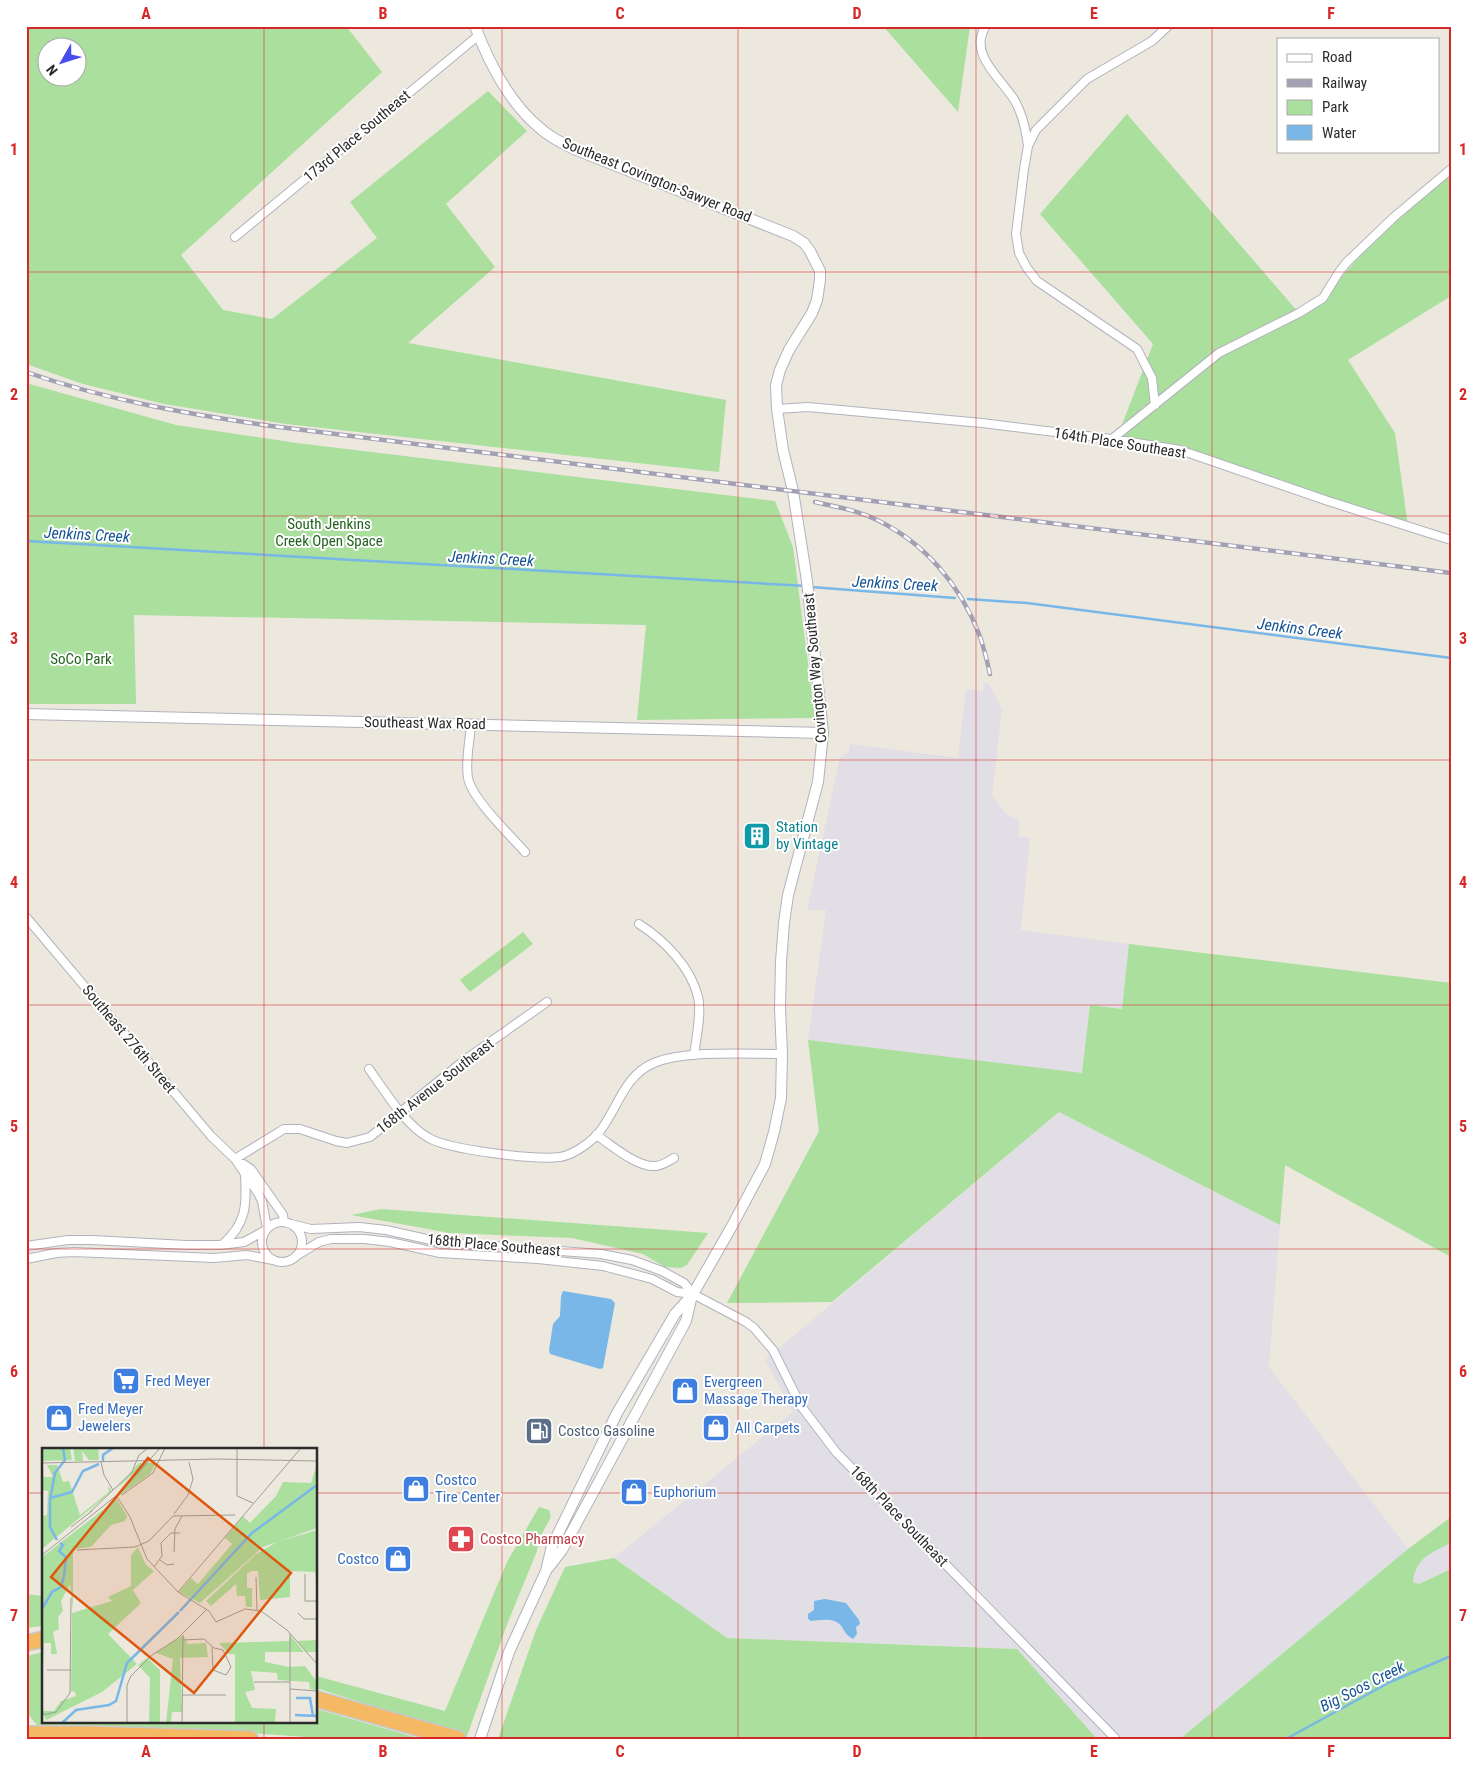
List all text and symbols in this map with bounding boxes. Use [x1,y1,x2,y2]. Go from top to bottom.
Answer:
text: A [141,4,151,23]
text: B [379,4,388,23]
text: C [615,4,625,23]
text: D [852,4,862,23]
text: E [1090,4,1098,23]
text: F [1327,4,1335,23]
north arrow [38,38,88,88]
legend [1277,38,1440,152]
text: Road [1322,48,1352,66]
text: N [43,62,61,79]
text: Railway [1322,74,1367,92]
street label: 173rd Place Southeast [300,86,414,186]
text: Park [1322,98,1349,116]
text: Water [1322,124,1357,142]
street label: Southeast Covington-Sawyer Road [560,134,754,226]
text: 1 [10,140,18,159]
text: 1 [1459,140,1467,159]
text: 2 [10,385,18,404]
text: 2 [1459,385,1467,404]
street label: 164th Place Southeast [1053,424,1187,462]
park label: South Jenkins Creek Open Space [275,515,383,550]
water label: Jenkins Creek [44,523,131,546]
water label: Jenkins Creek [448,547,535,570]
water label: Jenkins Creek [852,572,939,595]
street label: Covington Way Southeast [799,592,831,744]
water label: Jenkins Creek [1256,614,1345,643]
text: 3 [10,629,18,648]
text: 3 [1459,629,1467,648]
park label: SoCo Park [50,650,112,668]
street label: Southeast Wax Road [364,713,486,733]
place label: Station by Vintage [776,818,838,853]
building icon: Station by Vintage [742,821,772,851]
text: 4 [10,873,18,892]
text: 4 [1459,873,1467,892]
street label: Southeast 276th Street [79,981,179,1097]
street label: 168th Avenue Southeast [373,1035,497,1137]
text: 5 [10,1117,18,1136]
text: 5 [1459,1117,1467,1136]
street label: 168th Place Southeast [427,1230,561,1260]
text: 6 [10,1362,18,1381]
text: 6 [1459,1362,1467,1381]
supermarket icon: Fred Meyer [111,1366,141,1396]
place label: Fred Meyer [145,1372,211,1390]
place label: Evergreen Massage Therapy [704,1373,808,1408]
shop icon: Evergreen Massage Therapy [670,1376,700,1406]
place label: Fred Meyer Jewelers [78,1400,144,1435]
shop icon: Fred Meyer Jewelers [44,1403,74,1433]
shop icon: All Carpets [701,1413,731,1443]
fuel station icon: Costco Gasoline [524,1416,554,1446]
place label: All Carpets [735,1419,800,1437]
place label: Costco Gasoline [558,1422,655,1440]
inset map [42,1448,318,1722]
street label: 168th Place Southeast [846,1462,952,1570]
place label: Costco Tire Center [435,1471,500,1506]
shop icon: Costco Tire Center [401,1474,431,1504]
shop icon: Euphorium [619,1477,649,1507]
place label: Euphorium [653,1483,716,1501]
pharmacy icon: Costco Pharmacy [446,1524,476,1554]
place label: Costco Pharmacy [480,1530,584,1548]
shop icon: Costco [383,1544,413,1574]
place label: Costco [337,1550,379,1568]
text: 7 [10,1606,18,1625]
text: 7 [1459,1606,1467,1625]
water label: Big Soos Creek [1317,1657,1409,1716]
text: A [141,1742,151,1761]
text: B [379,1742,388,1761]
text: C [615,1742,625,1761]
text: D [852,1742,862,1761]
text: E [1090,1742,1098,1761]
text: F [1327,1742,1335,1761]

